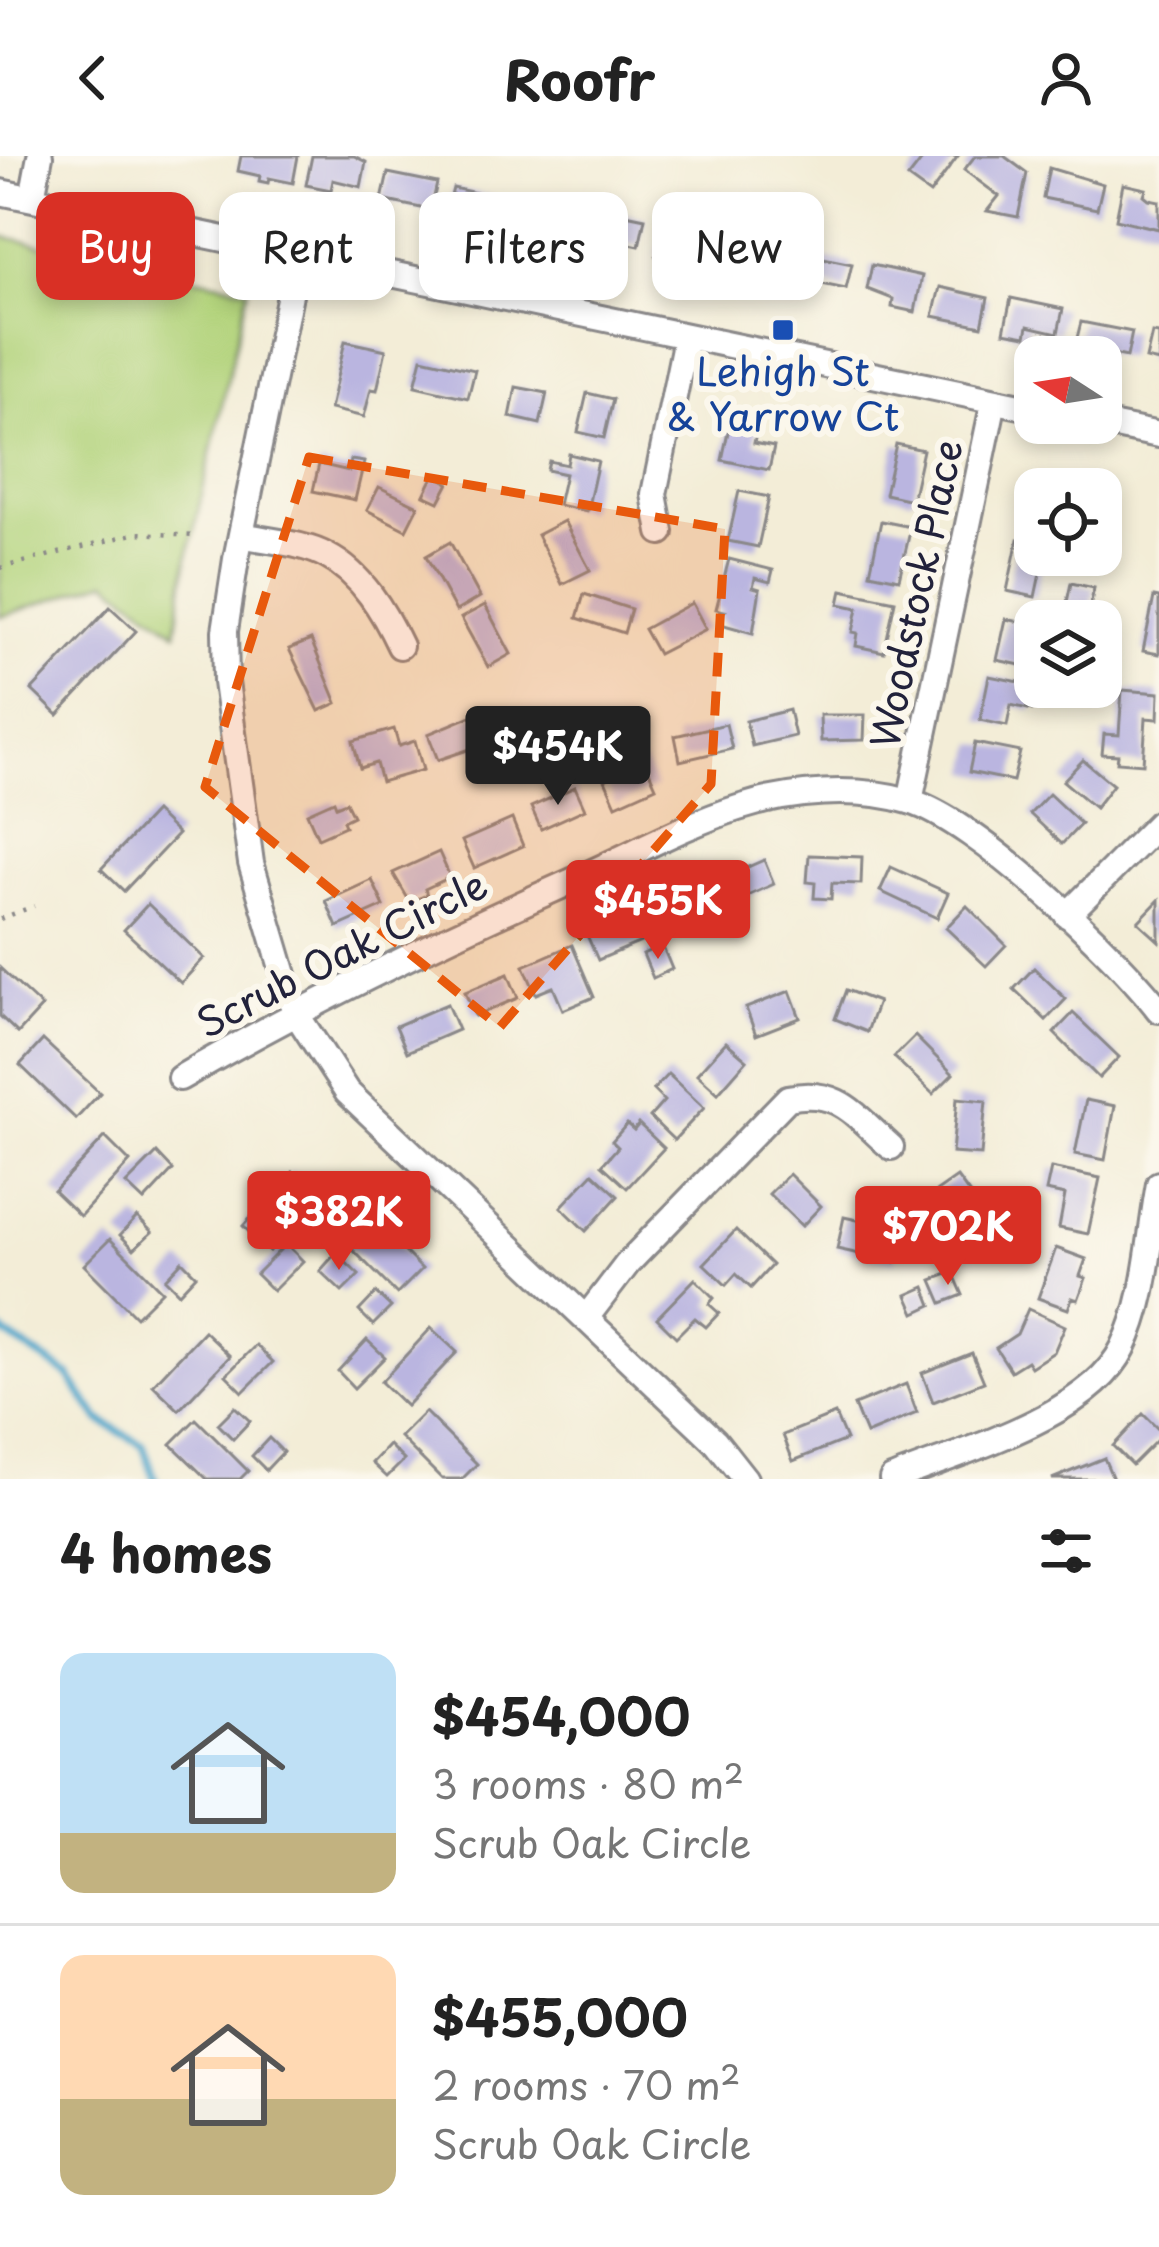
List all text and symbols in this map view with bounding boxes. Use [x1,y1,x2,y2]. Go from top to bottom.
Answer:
text: Roofr [504,38,655,119]
icon: back [60,45,126,111]
icon: person [1033,45,1099,111]
chip: Buy [36,192,195,300]
chip: Rent [219,192,395,300]
chip: Filters [419,192,628,300]
chip: New [652,192,824,300]
marker: Lehigh St & Yarrow Ct [770,317,796,343]
north arrow [1014,336,1122,444]
map controls [1014,336,1122,708]
place label: Lehigh St & Yarrow Ct [667,340,899,444]
street label: Woodstock Place [853,434,976,753]
button: locate [1014,468,1122,576]
button: layers [1014,600,1122,708]
pin: $454K [474,706,642,808]
text: $454K [492,715,624,774]
street label: Scrub Oak Circle [185,853,497,1051]
pin: $455K [574,860,742,962]
text: $455K [593,869,723,928]
pin: $382K [255,1171,423,1273]
text: $382K [274,1180,404,1239]
pin: $702K [864,1186,1032,1288]
text: $702K [882,1195,1014,1254]
text: 4 homes [60,1513,272,1590]
icon: filters [1033,1518,1099,1584]
text: $454,000 [432,1676,690,1753]
icon: home [156,1701,300,1845]
text: 3 rooms · 80 m² [432,1753,744,1812]
text: Scrub Oak Circle [432,1812,751,1871]
text: $455,000 [432,1977,688,2054]
icon: home [156,2003,300,2147]
text: 2 rooms · 70 m² [432,2054,741,2113]
text: Scrub Oak Circle [432,2113,751,2172]

